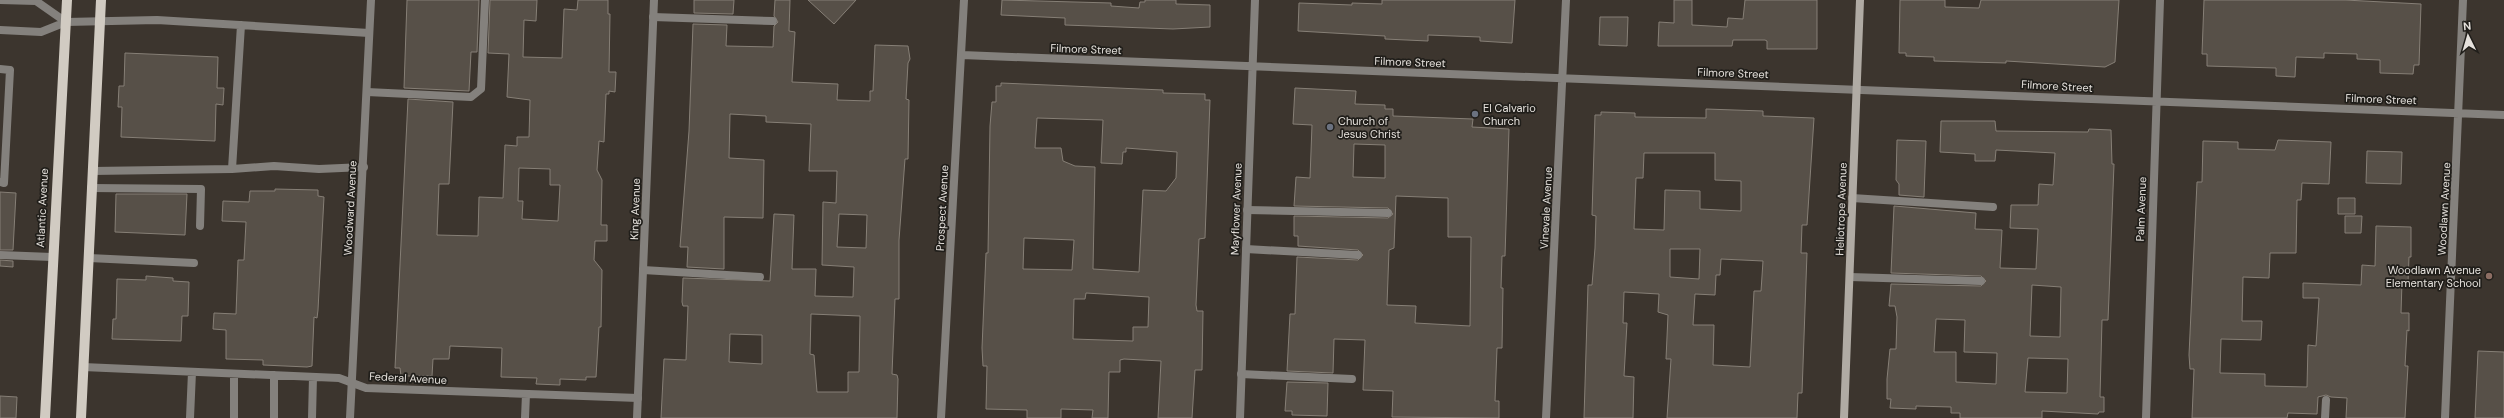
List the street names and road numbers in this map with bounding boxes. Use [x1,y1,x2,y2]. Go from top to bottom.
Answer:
street label: Filmore Street [1050,41,1122,57]
street label: Filmore Street [1374,54,1446,70]
street label: Filmore Street [1697,65,1769,81]
street label: Filmore Street [2021,77,2093,95]
street label: Filmore Street [2345,91,2417,107]
street label: Woodward Avenue [341,160,359,256]
street label: Heliotrope Avenue [1832,162,1850,256]
street label: Woodlawn Avenue [2435,162,2453,256]
street label: Mayflower Avenue [1227,163,1245,255]
street label: Prospect Avenue [933,165,951,251]
street label: Vinevale Avenue [1537,166,1555,250]
street label: Atlantic Avenue [33,168,51,248]
street label: Palm Avenue [2133,176,2149,242]
street label: King Avenue [627,178,643,240]
street label: Federal Avenue [369,369,447,387]

